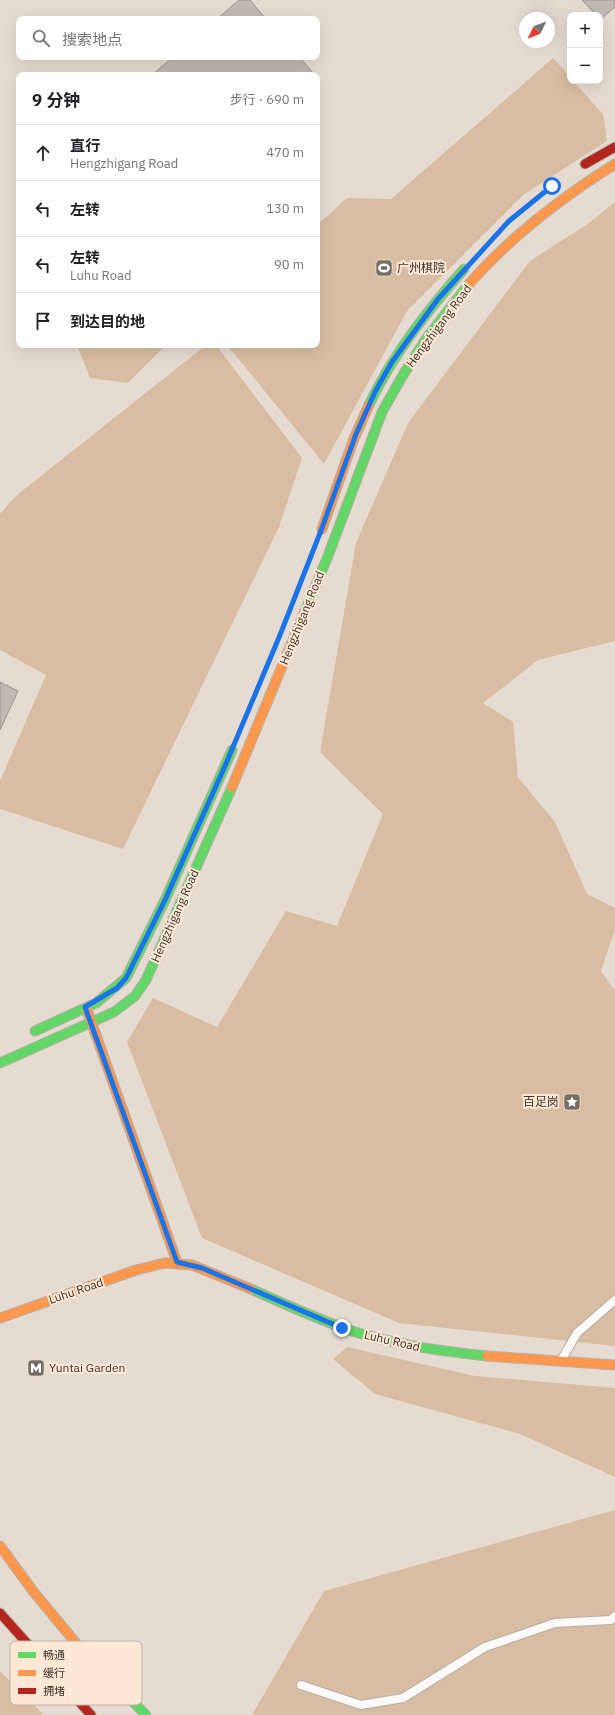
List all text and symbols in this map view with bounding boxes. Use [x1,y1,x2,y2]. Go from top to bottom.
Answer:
north arrow [519,12,555,48]
map controls [567,12,603,84]
button: + [567,12,603,48]
search box [16,16,320,60]
icon: search [30,27,52,49]
text: 搜索地点 [62,30,122,49]
button: − [567,48,603,84]
text: 9 分钟 [32,89,80,111]
text: 步行 · 690 m [230,91,304,108]
text: 直行 [70,136,100,155]
icon: ahead [32,142,54,164]
text: 470 m [266,144,304,161]
text: Hengzhigang Road [70,155,178,172]
route start [543,177,561,195]
icon: left [32,198,54,220]
text: 左转 [70,200,100,219]
text: 130 m [266,200,304,217]
text: 左转 [70,248,100,267]
icon: left [32,254,54,276]
text: 90 m [274,256,304,273]
sports icon: 广州棋院 [374,258,394,278]
place label: 广州棋院 [397,260,445,275]
text: Luhu Road [70,267,132,284]
street label: Hengzhigang Road [403,281,475,370]
icon: arrive [32,310,54,332]
text: 到达目的地 [70,312,145,331]
street label: Hengzhigang Road [276,569,327,667]
street label: Hengzhigang Road [147,867,202,964]
place icon: 百足岗 [562,1092,582,1112]
place label: 百足岗 [523,1094,559,1109]
street label: Luhu Road [47,1274,105,1307]
route end [333,1319,351,1337]
street label: Luhu Road [363,1327,421,1354]
metro station icon: Yuntai Garden [26,1358,46,1378]
place label: Yuntai Garden [49,1360,125,1375]
legend [10,1641,142,1705]
text: 畅通 [43,1648,65,1662]
text: 缓行 [43,1666,65,1680]
text: 拥堵 [43,1684,65,1698]

